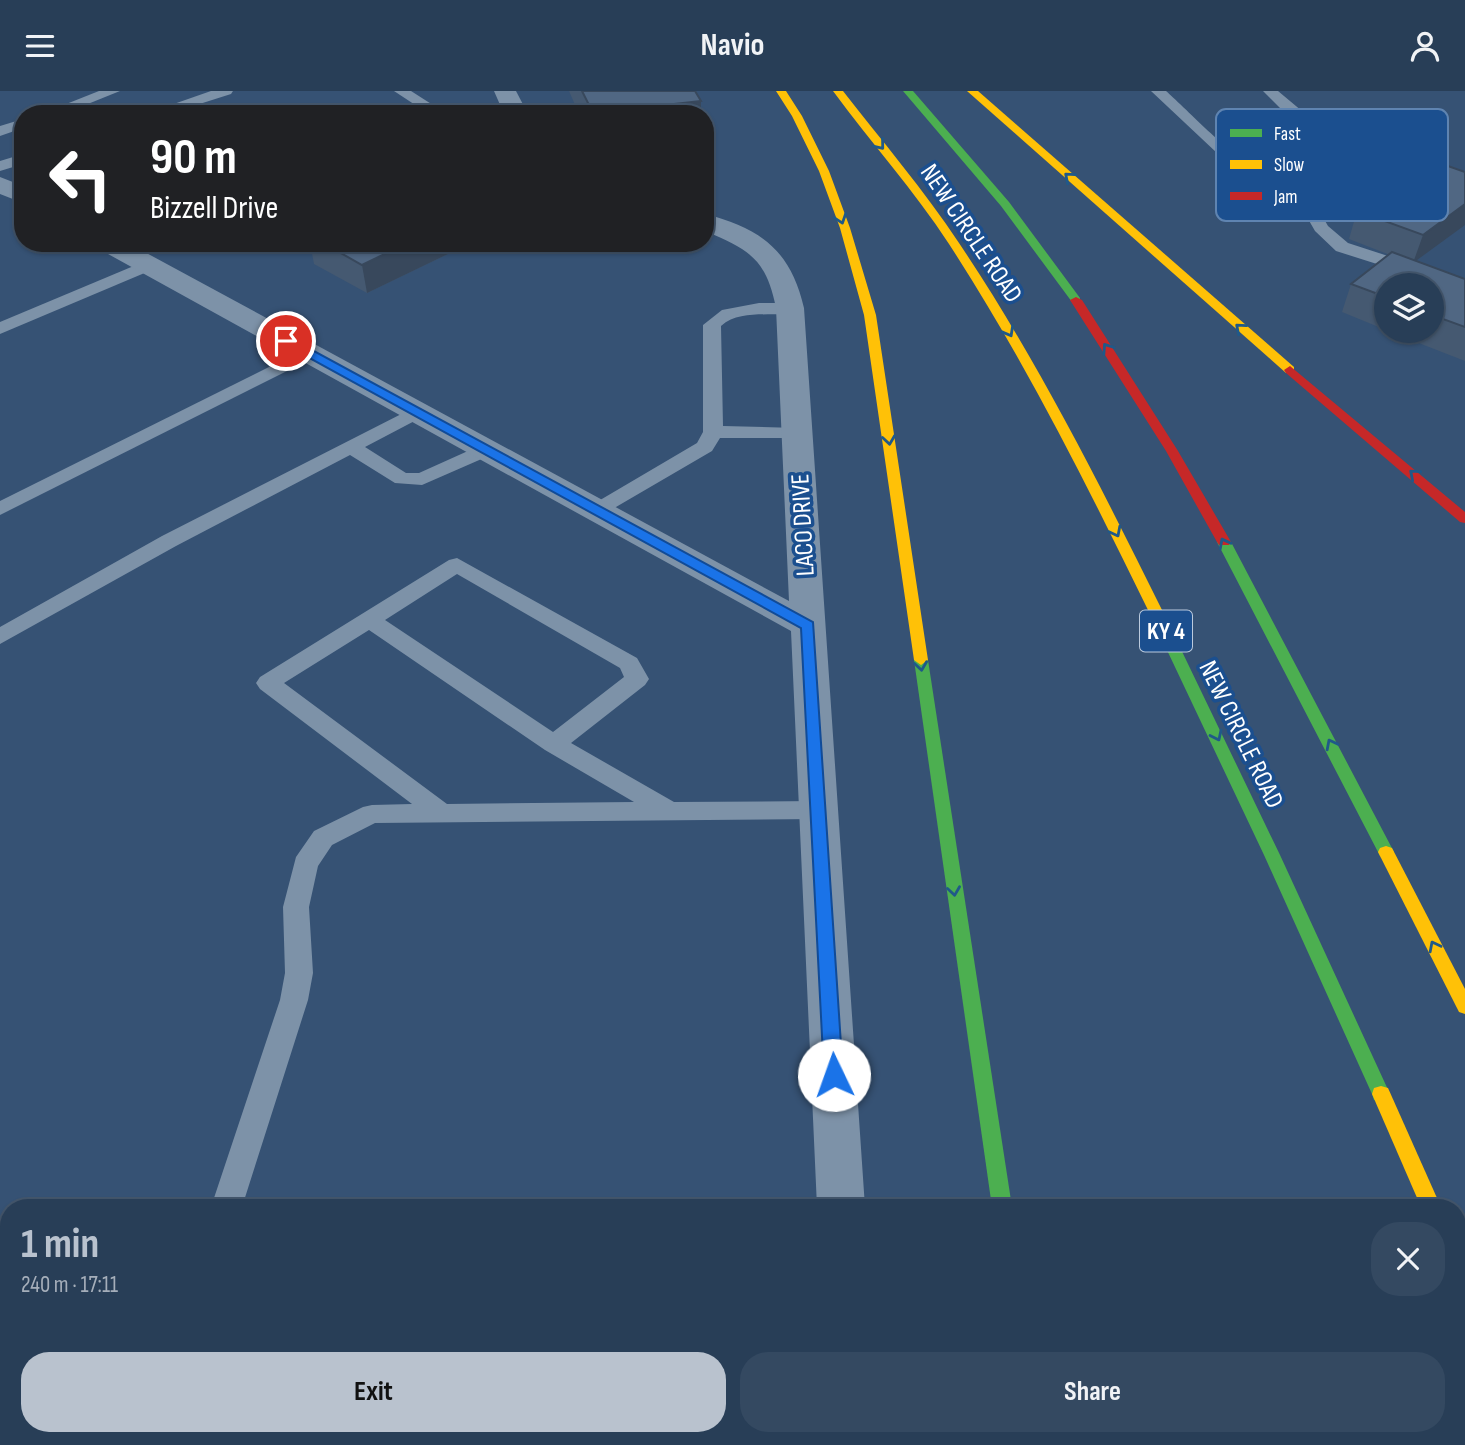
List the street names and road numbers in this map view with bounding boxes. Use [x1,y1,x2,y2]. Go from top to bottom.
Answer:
street label: NEW CIRCLE ROAD [913,159,1028,309]
street label: LACO DRIVE [785,473,822,577]
road number: KY 4 [1140,611,1192,651]
street label: NEW CIRCLE ROAD [1192,656,1290,813]

